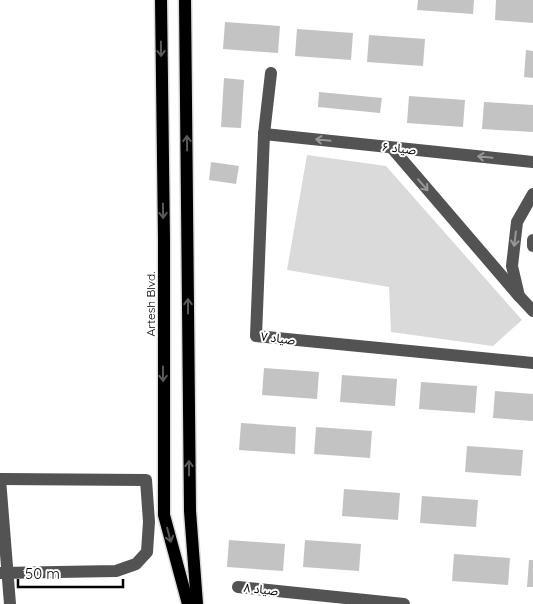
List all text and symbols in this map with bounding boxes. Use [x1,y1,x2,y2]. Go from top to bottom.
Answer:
one-way arrow [156,40,166,56]
one-way arrow [182,135,192,152]
one-way arrow [315,135,331,145]
street label: صیاد ۶ [381,139,417,157]
one-way arrow [477,152,493,162]
one-way arrow [418,178,429,191]
one-way arrow [159,203,168,219]
one-way arrow [510,230,520,246]
street label: Artesh Blvd. [143,272,158,336]
one-way arrow [184,298,193,314]
street label: صیاد ۷ [260,328,296,348]
one-way arrow [159,365,168,381]
one-way arrow [185,460,194,476]
one-way arrow [165,527,175,543]
scale bar [18,556,122,588]
text: 50 m [25,564,60,583]
street label: صیاد ۸ [243,580,279,598]

